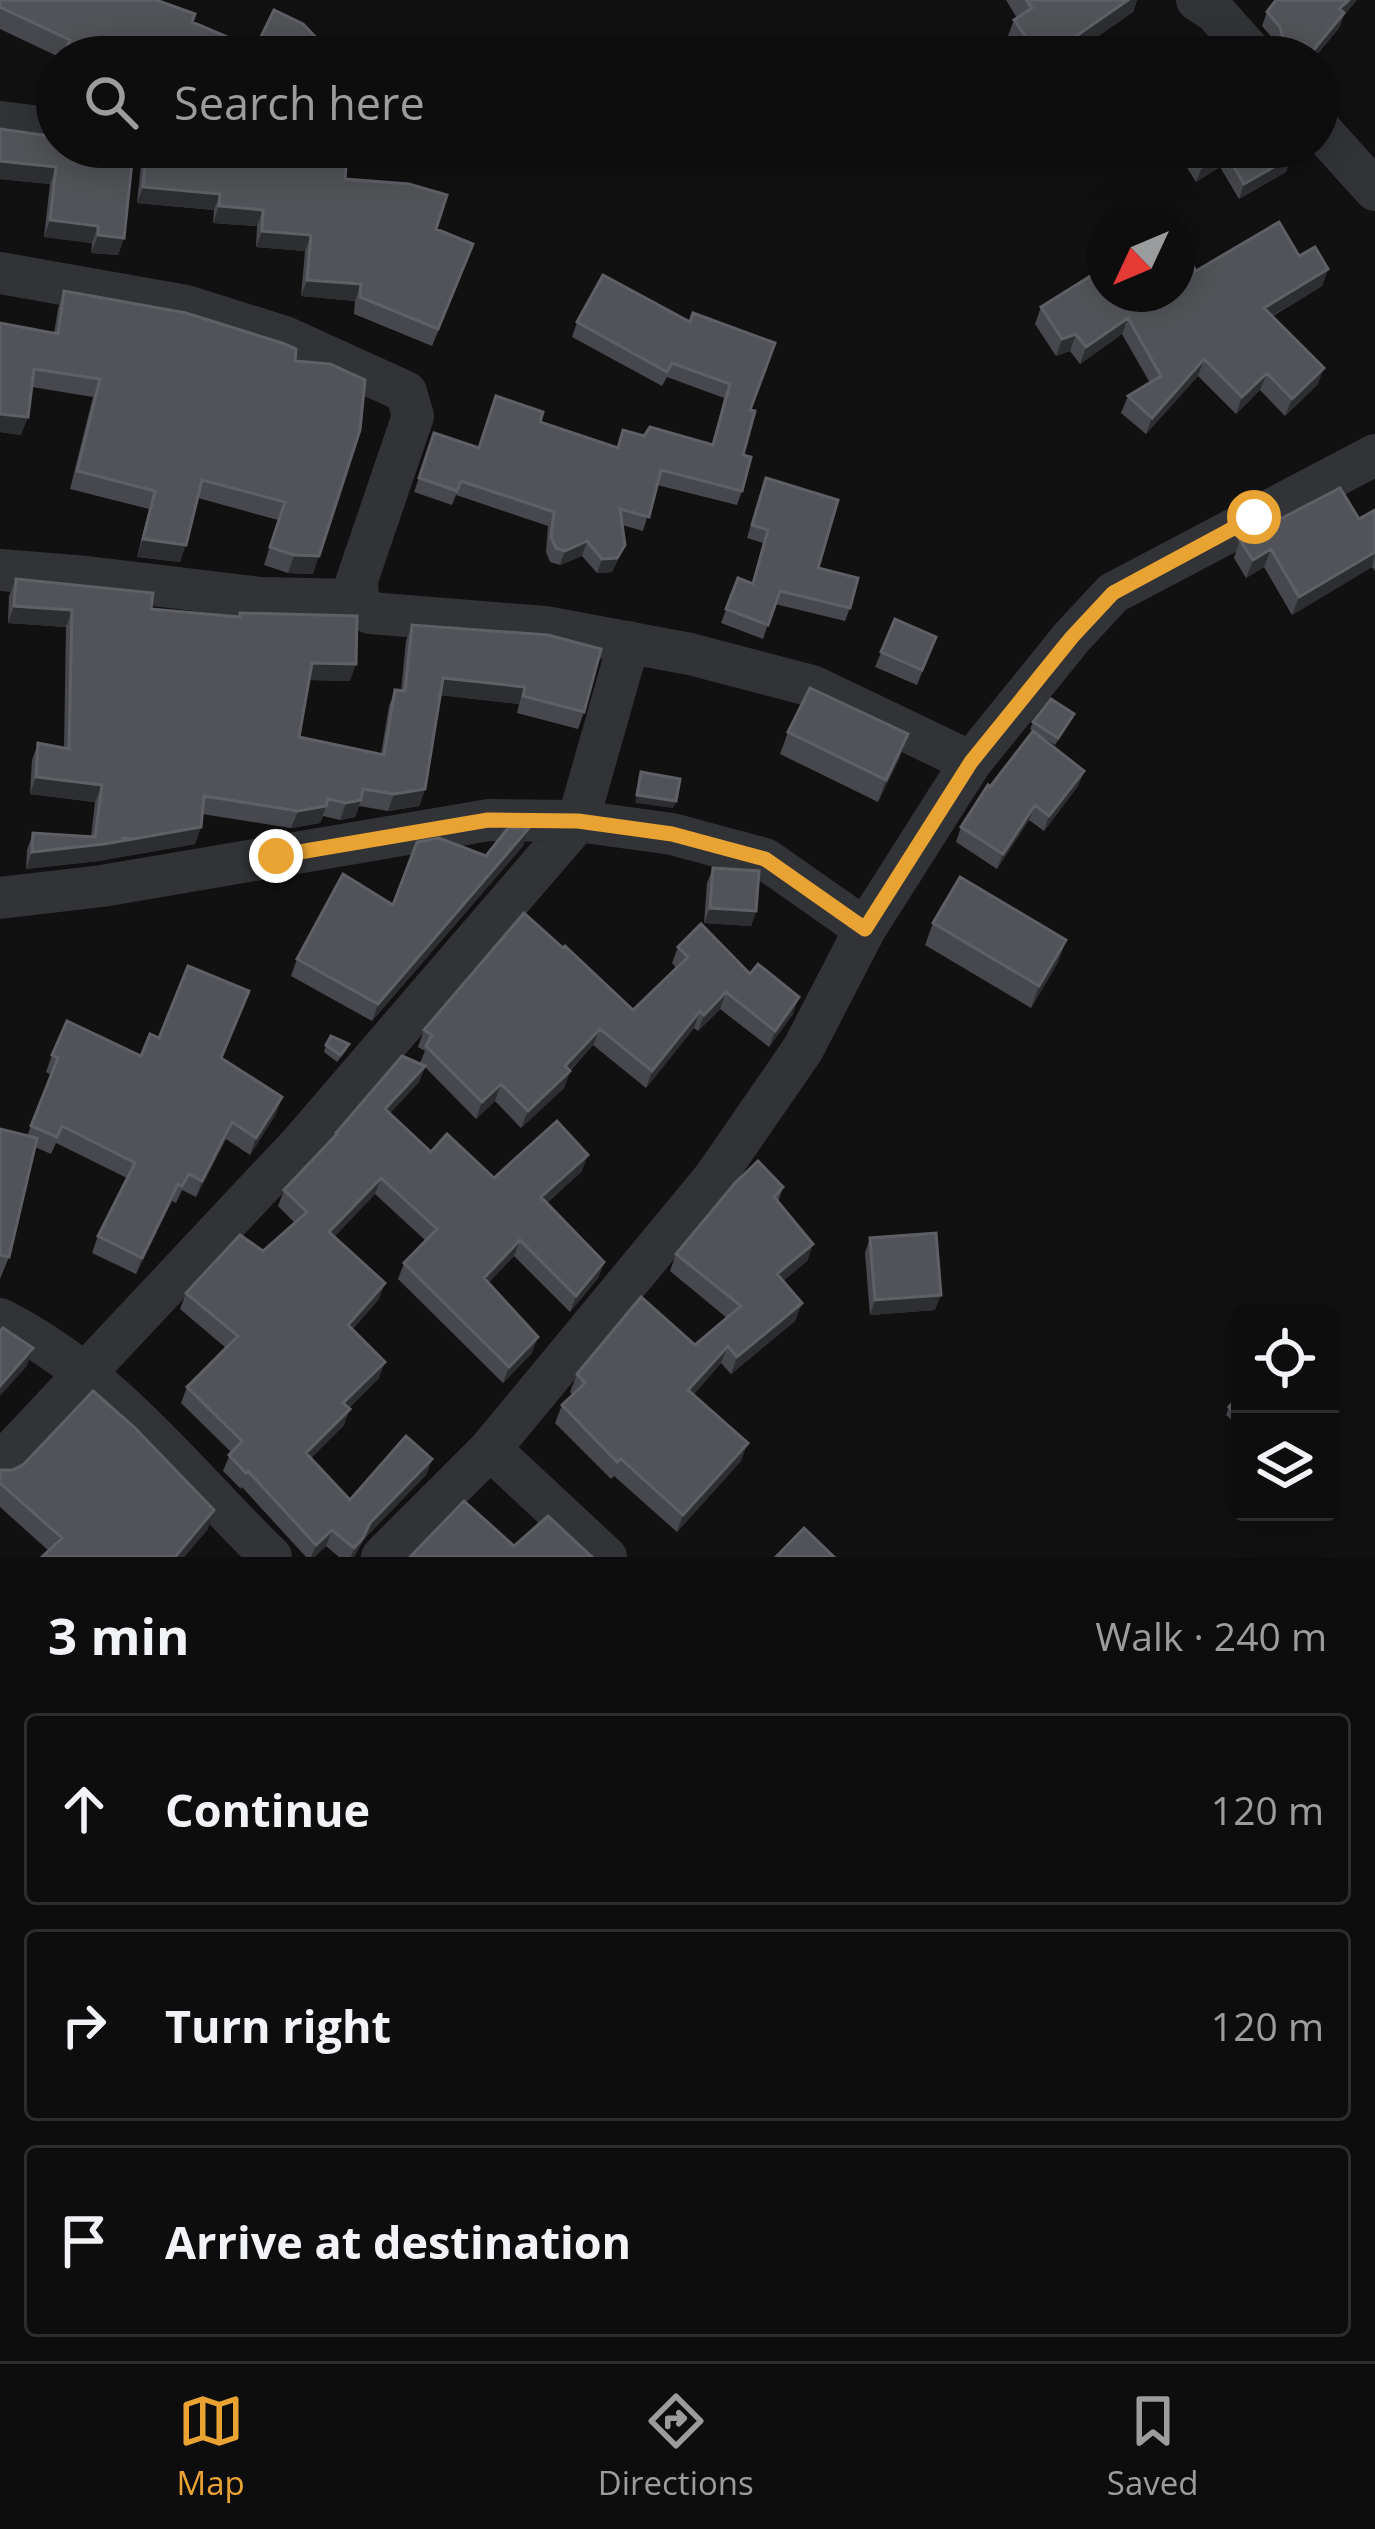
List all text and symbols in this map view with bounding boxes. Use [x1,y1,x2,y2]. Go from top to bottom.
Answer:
search box [36,36,1339,168]
icon: search [78,69,144,135]
text: Search here [174,72,425,133]
north arrow [1087,204,1195,312]
route start [1227,490,1281,544]
route end [249,829,303,883]
map controls [1231,1305,1339,1521]
button: locate [1231,1305,1339,1413]
button: layers [1231,1413,1339,1521]
text: 3 min [48,1600,190,1670]
text: Walk · 240 m [1095,1609,1327,1662]
icon: ahead [51,1776,117,1842]
text: Continue [165,1779,370,1840]
text: 120 m [1211,1783,1324,1836]
icon: right [51,1992,117,2058]
text: Turn right [165,1995,391,2056]
text: 120 m [1211,1999,1324,2052]
icon: arrive [51,2208,117,2274]
text: Arrive at destination [165,2211,631,2272]
tab: Map [177,2388,245,2505]
tab: Directions [598,2388,754,2505]
tab: Saved [1107,2388,1198,2505]

